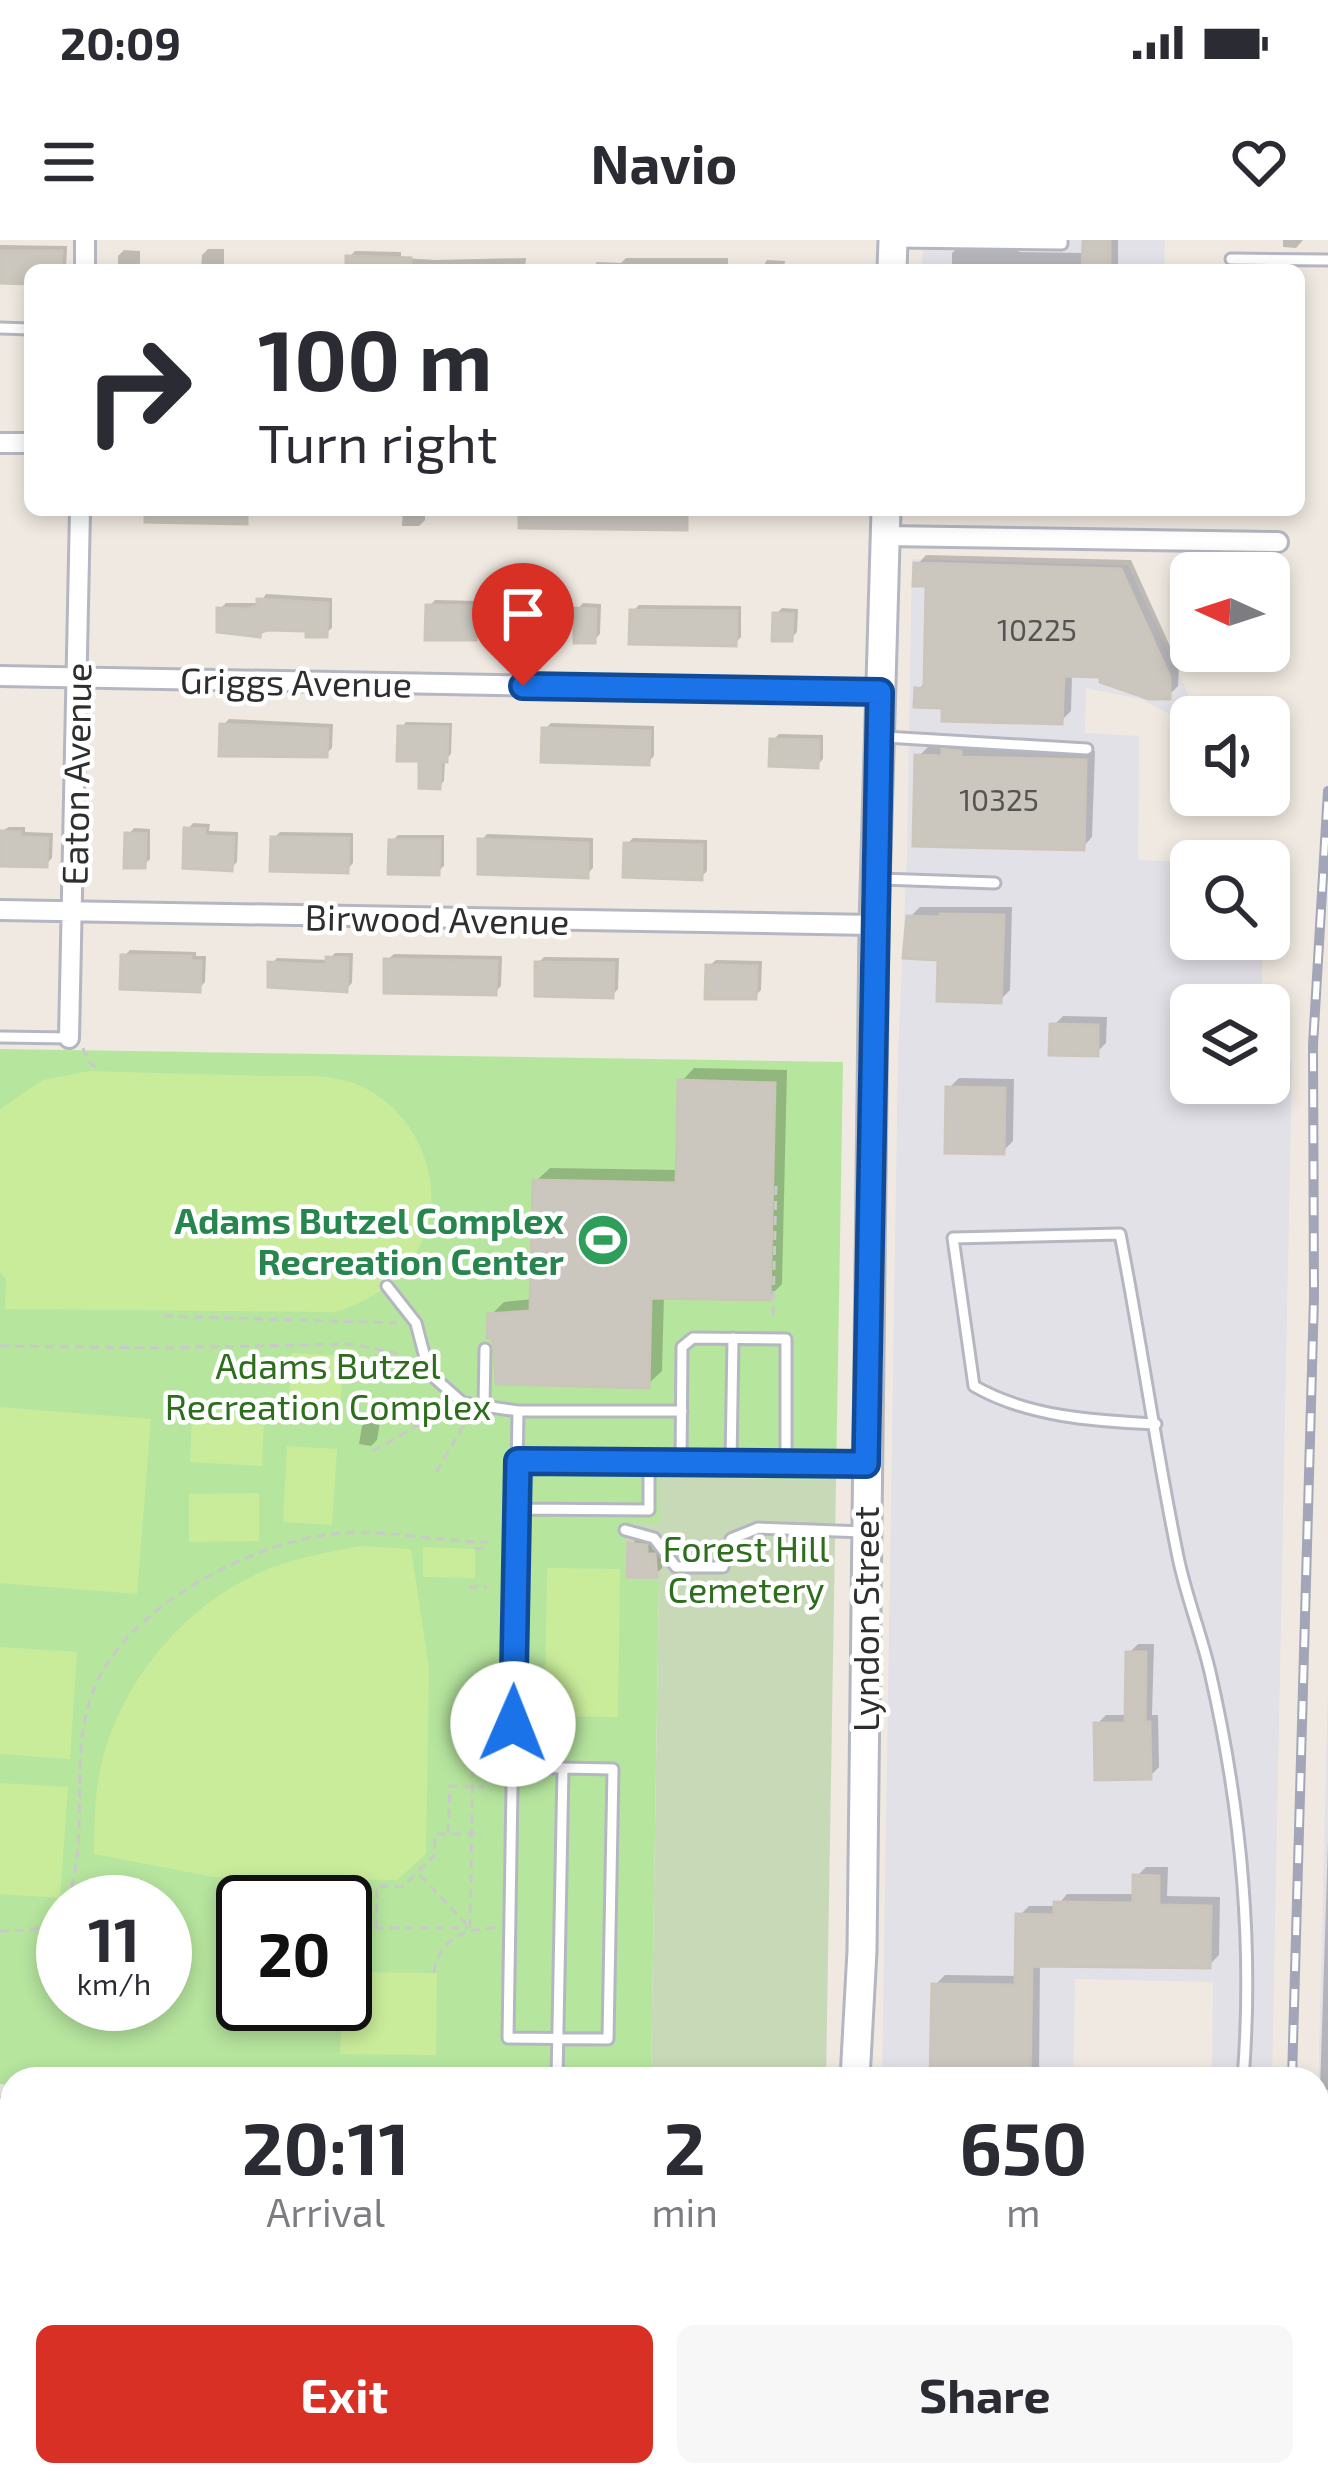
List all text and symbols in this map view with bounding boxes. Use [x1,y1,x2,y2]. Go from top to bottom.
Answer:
text: 20:09 [60,15,181,69]
icon: menu [36,129,102,195]
icon: heart [1226,129,1292,195]
text: Navio [591,130,737,195]
text: 100 m [258,307,492,408]
icon: right [60,312,216,468]
text: Turn right [258,409,498,474]
north arrow [1170,552,1290,672]
map controls [1170,552,1290,1104]
pin [472,563,574,686]
icon: arrive [490,581,556,647]
house number: 10225 [997,611,1077,647]
street label: Griggs Avenue [180,657,412,705]
street label: Eaton Avenue [52,662,98,886]
button: sound [1170,696,1290,816]
house number: 10325 [959,781,1039,817]
button: search [1170,840,1290,960]
street label: Birwood Avenue [304,894,570,942]
button: layers [1170,984,1290,1104]
place label: Adams Butzel Complex Recreation Center [175,1198,565,1282]
sports icon: Adams Butzel Complex Recreation Center [575,1212,631,1268]
park label: Adams Butzel Recreation Complex [165,1343,491,1427]
street label: Lyndon Street [843,1506,886,1732]
park label: Forest Hill Cemetery [663,1526,830,1610]
position arrow [450,1661,576,1787]
speed limit sign: 20 [216,1875,372,2031]
text: 11 [88,1902,140,1974]
text: km/h [77,1965,151,2001]
text: 20:11 [242,2103,410,2189]
text: 2 [664,2103,706,2189]
text: 650 [960,2103,1087,2189]
text: Arrival [266,2188,385,2235]
text: min [651,2188,718,2235]
text: m [1006,2188,1041,2235]
button: Exit [36,2325,653,2463]
button: Share [677,2325,1293,2463]

